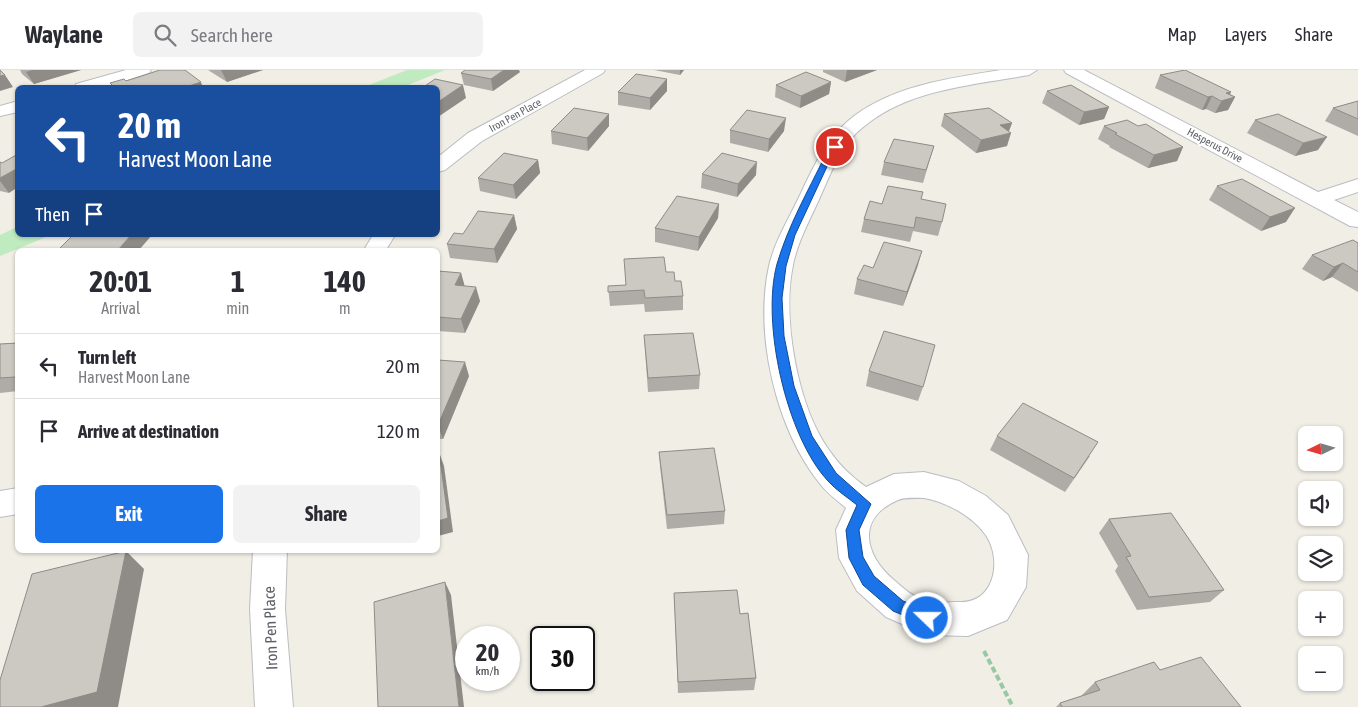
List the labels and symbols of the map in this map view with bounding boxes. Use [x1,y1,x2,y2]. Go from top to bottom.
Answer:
street label: Iron Pen Place [487,96,543,134]
street label: Hesperus Drive [1185,125,1245,165]
pin [814,126,856,168]
north arrow [1298,426,1342,471]
street label: Iron Pen Place [260,586,280,670]
position arrow [900,591,952,643]
speed limit sign: 30 [530,626,595,691]

